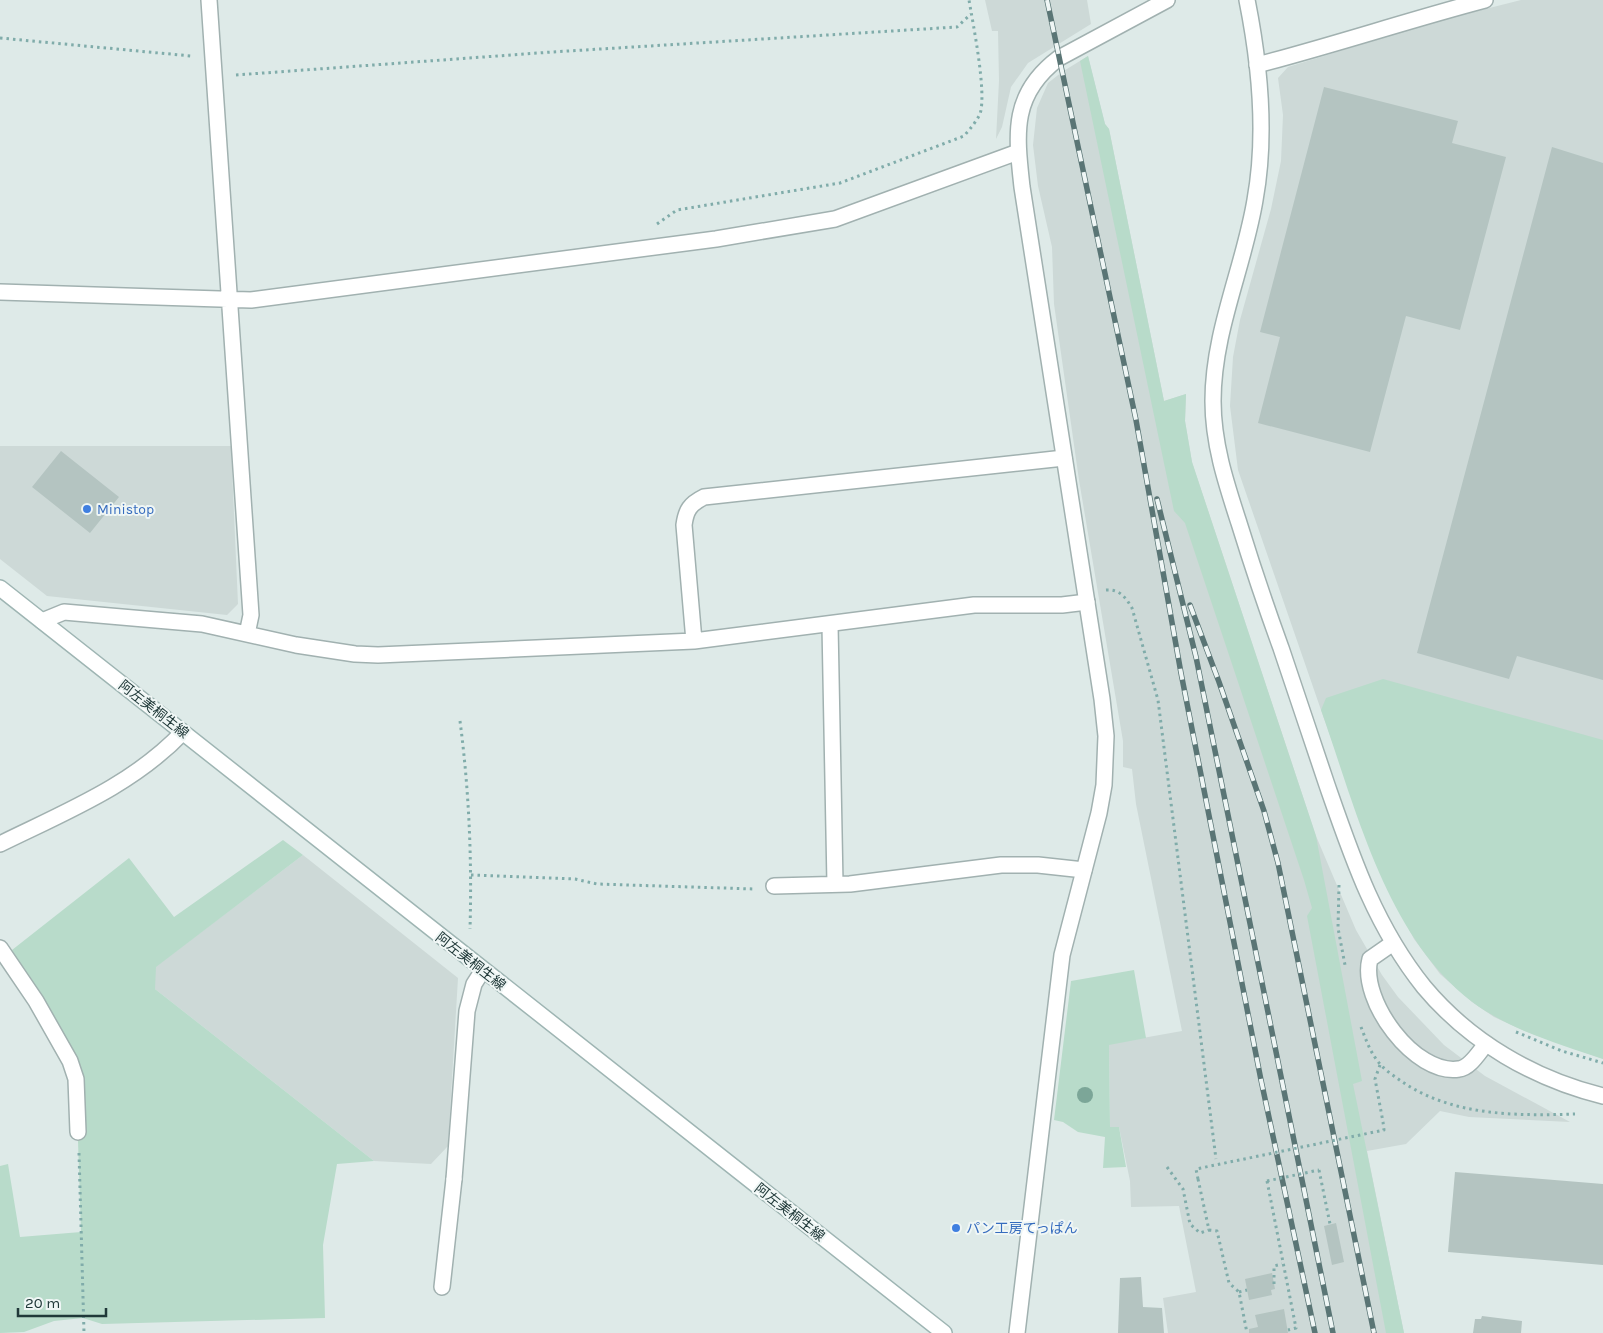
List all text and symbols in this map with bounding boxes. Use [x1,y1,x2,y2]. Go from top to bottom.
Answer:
place label: Ministop [97,501,154,518]
marker: Ministop [81,503,93,515]
street label: 阿左美桐生線 [115,677,192,742]
street label: 阿左美桐生線 [432,929,509,994]
street label: 阿左美桐生線 [751,1180,828,1245]
place label: パン工房てっぱん [966,1220,1078,1237]
marker: パン工房てっぱん [950,1222,962,1234]
scale bar [18,1286,105,1318]
text: 20 m [25,1294,60,1312]

